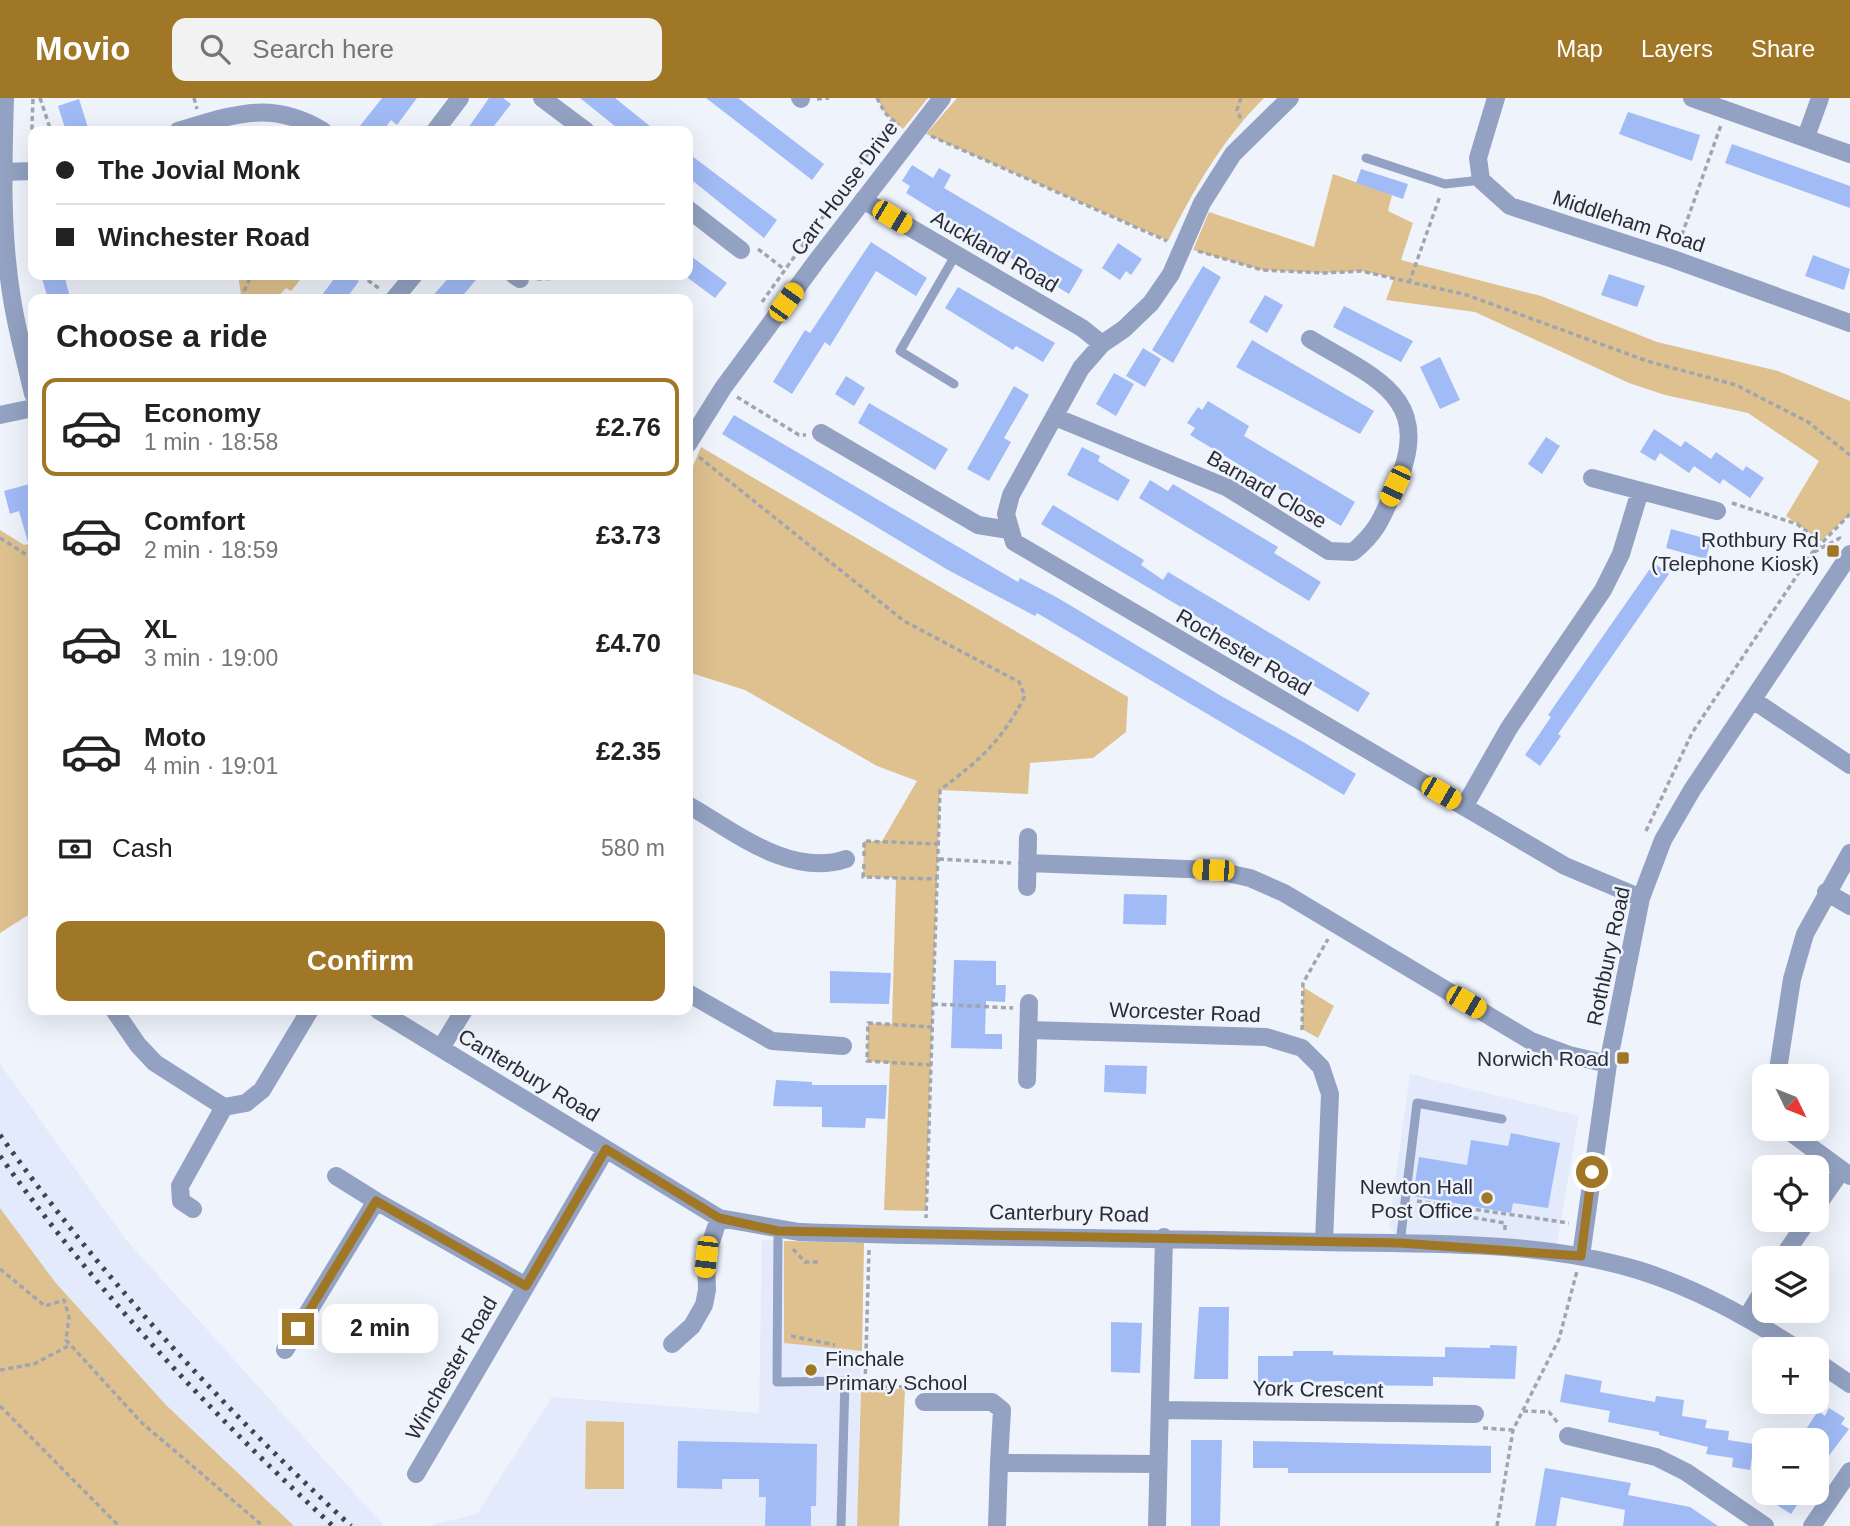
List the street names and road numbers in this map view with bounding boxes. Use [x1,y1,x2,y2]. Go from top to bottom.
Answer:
street label: Carr House Drive [786,116,902,260]
street label: Middleham Road [1550,186,1708,256]
street label: Auckland Road [928,205,1062,297]
street label: Barnard Close [1203,445,1331,533]
street label: Rochester Road [1173,604,1315,700]
street label: Rothbury Road [1582,885,1634,1027]
street label: Worcester Road [1109,998,1261,1026]
street label: Canterbury Road [455,1024,603,1126]
street label: Canterbury Road [989,1200,1149,1226]
street label: Winchester Road [401,1293,501,1443]
street label: York Crescent [1252,1376,1384,1402]

